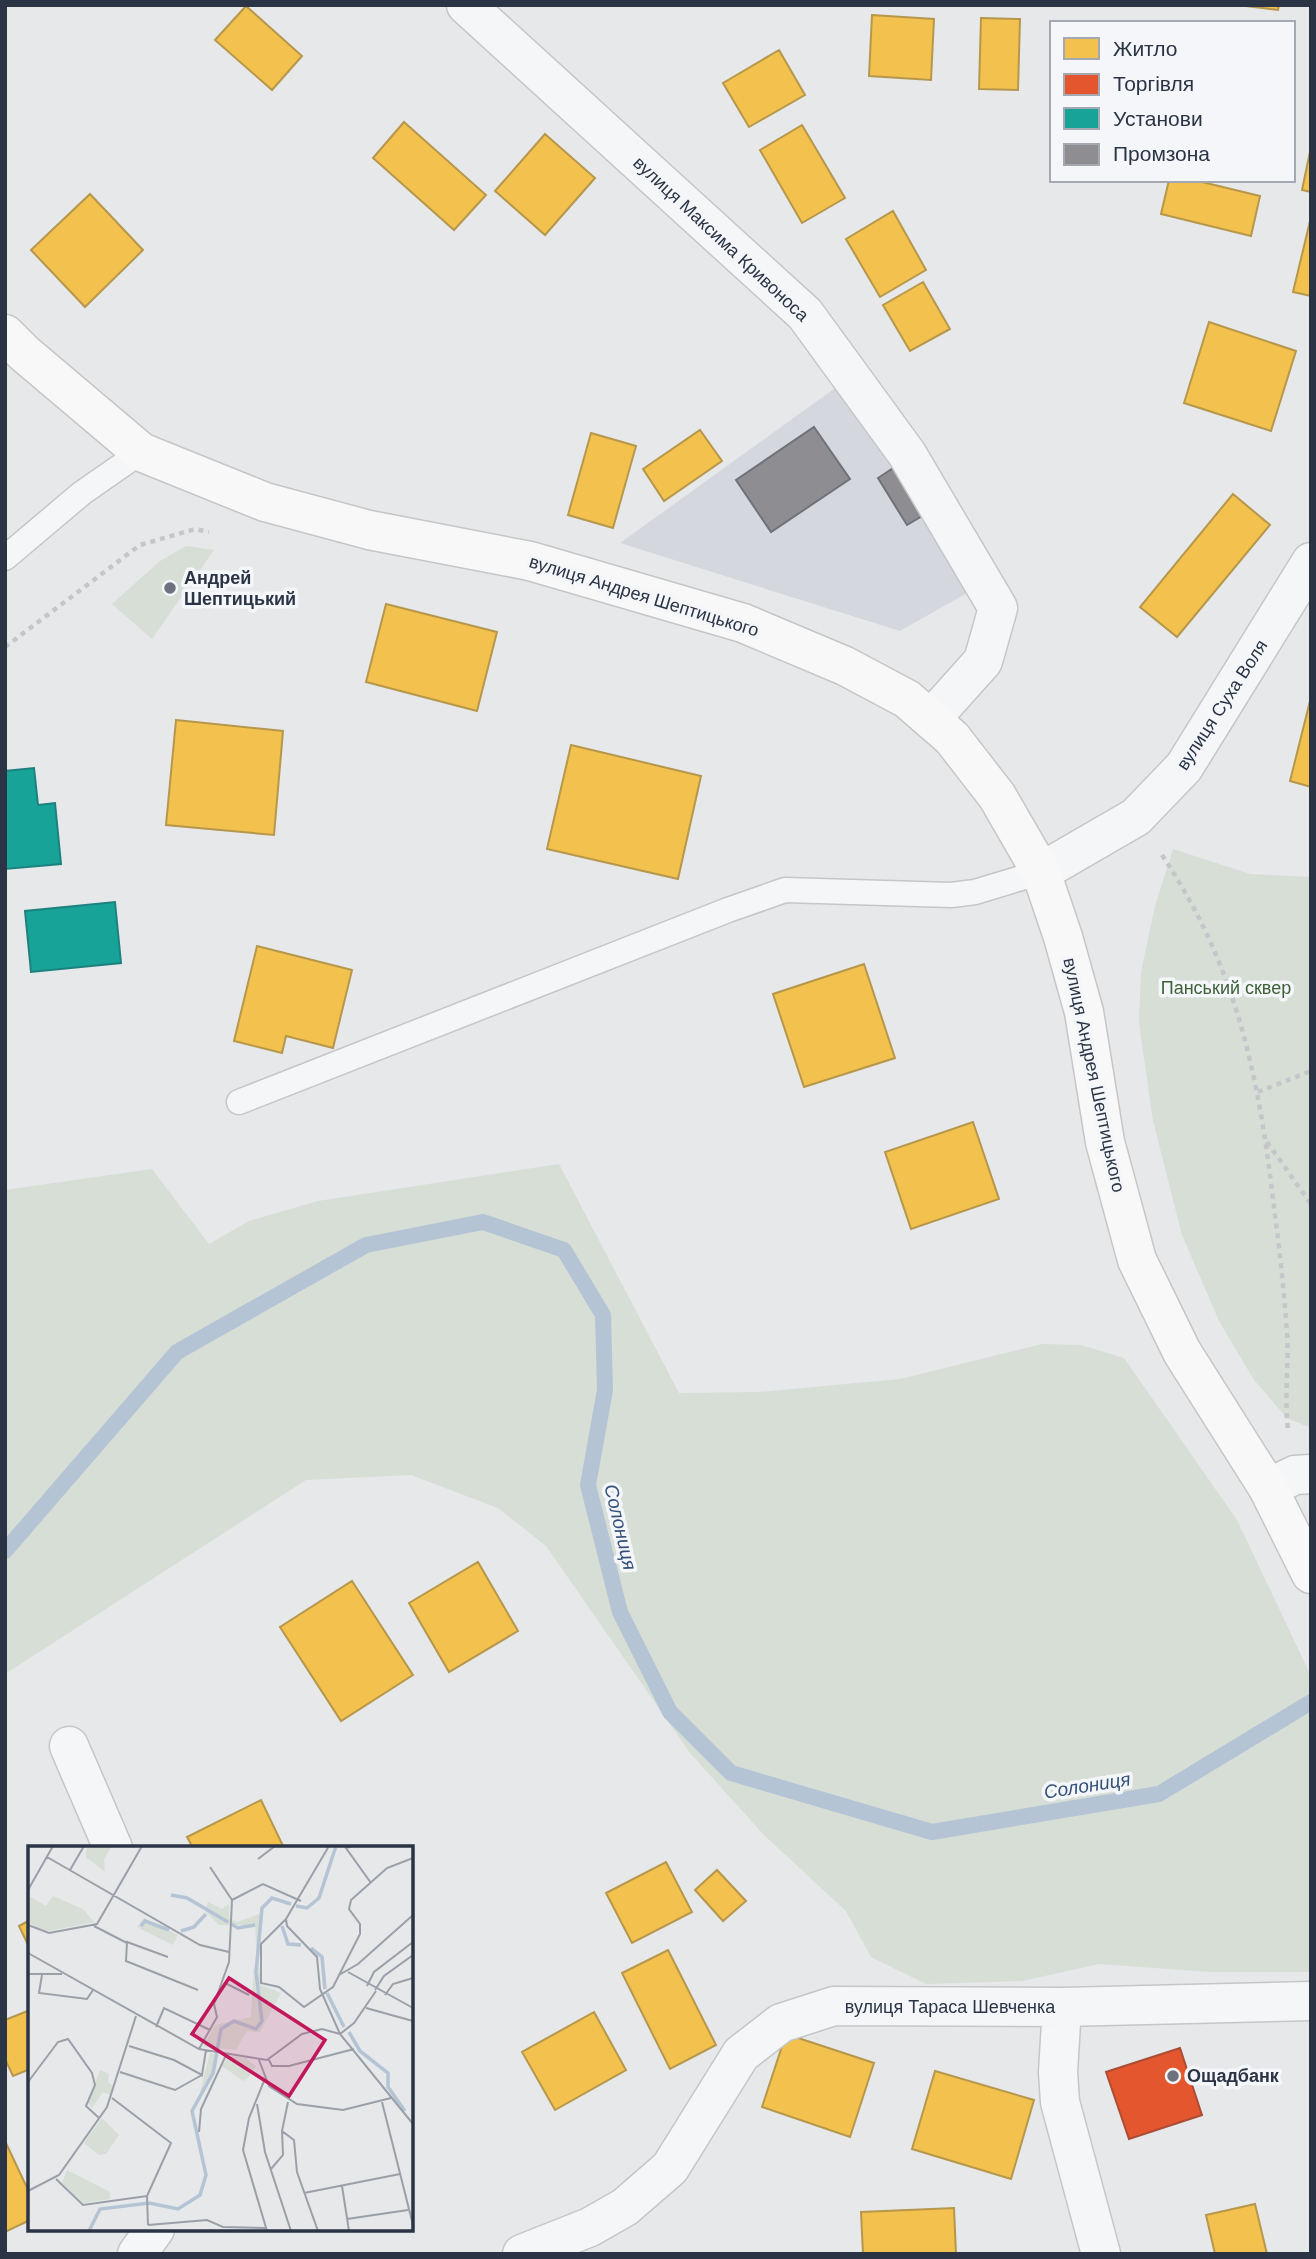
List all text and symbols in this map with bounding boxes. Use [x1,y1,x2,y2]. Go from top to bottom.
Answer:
legend [1050,21,1295,182]
text: Житло [1113,37,1177,60]
text: Торгівля [1113,72,1194,95]
text: Установи [1113,107,1203,130]
text: Промзона [1113,142,1210,165]
street label: вулиця Максима Кривоноса [629,153,813,326]
street label: вулиця Андрея Шептицького [527,551,761,641]
place label: Андрей Шептицький [184,568,296,609]
marker: Андрей Шептицький [162,580,178,596]
street label: вулиця Суха Воля [1172,636,1272,774]
street label: вулиця Андрея Шептицького [1059,956,1129,1194]
park label: Панський сквер [1161,978,1291,998]
water label: Солониця [600,1482,641,1572]
water label: Солониця [1042,1768,1132,1803]
inset map [28,1846,413,2231]
street label: вулиця Тараса Шевченка [845,1997,1056,2017]
place label: Ощадбанк [1187,2066,1280,2086]
marker: Ощадбанк [1165,2068,1181,2084]

